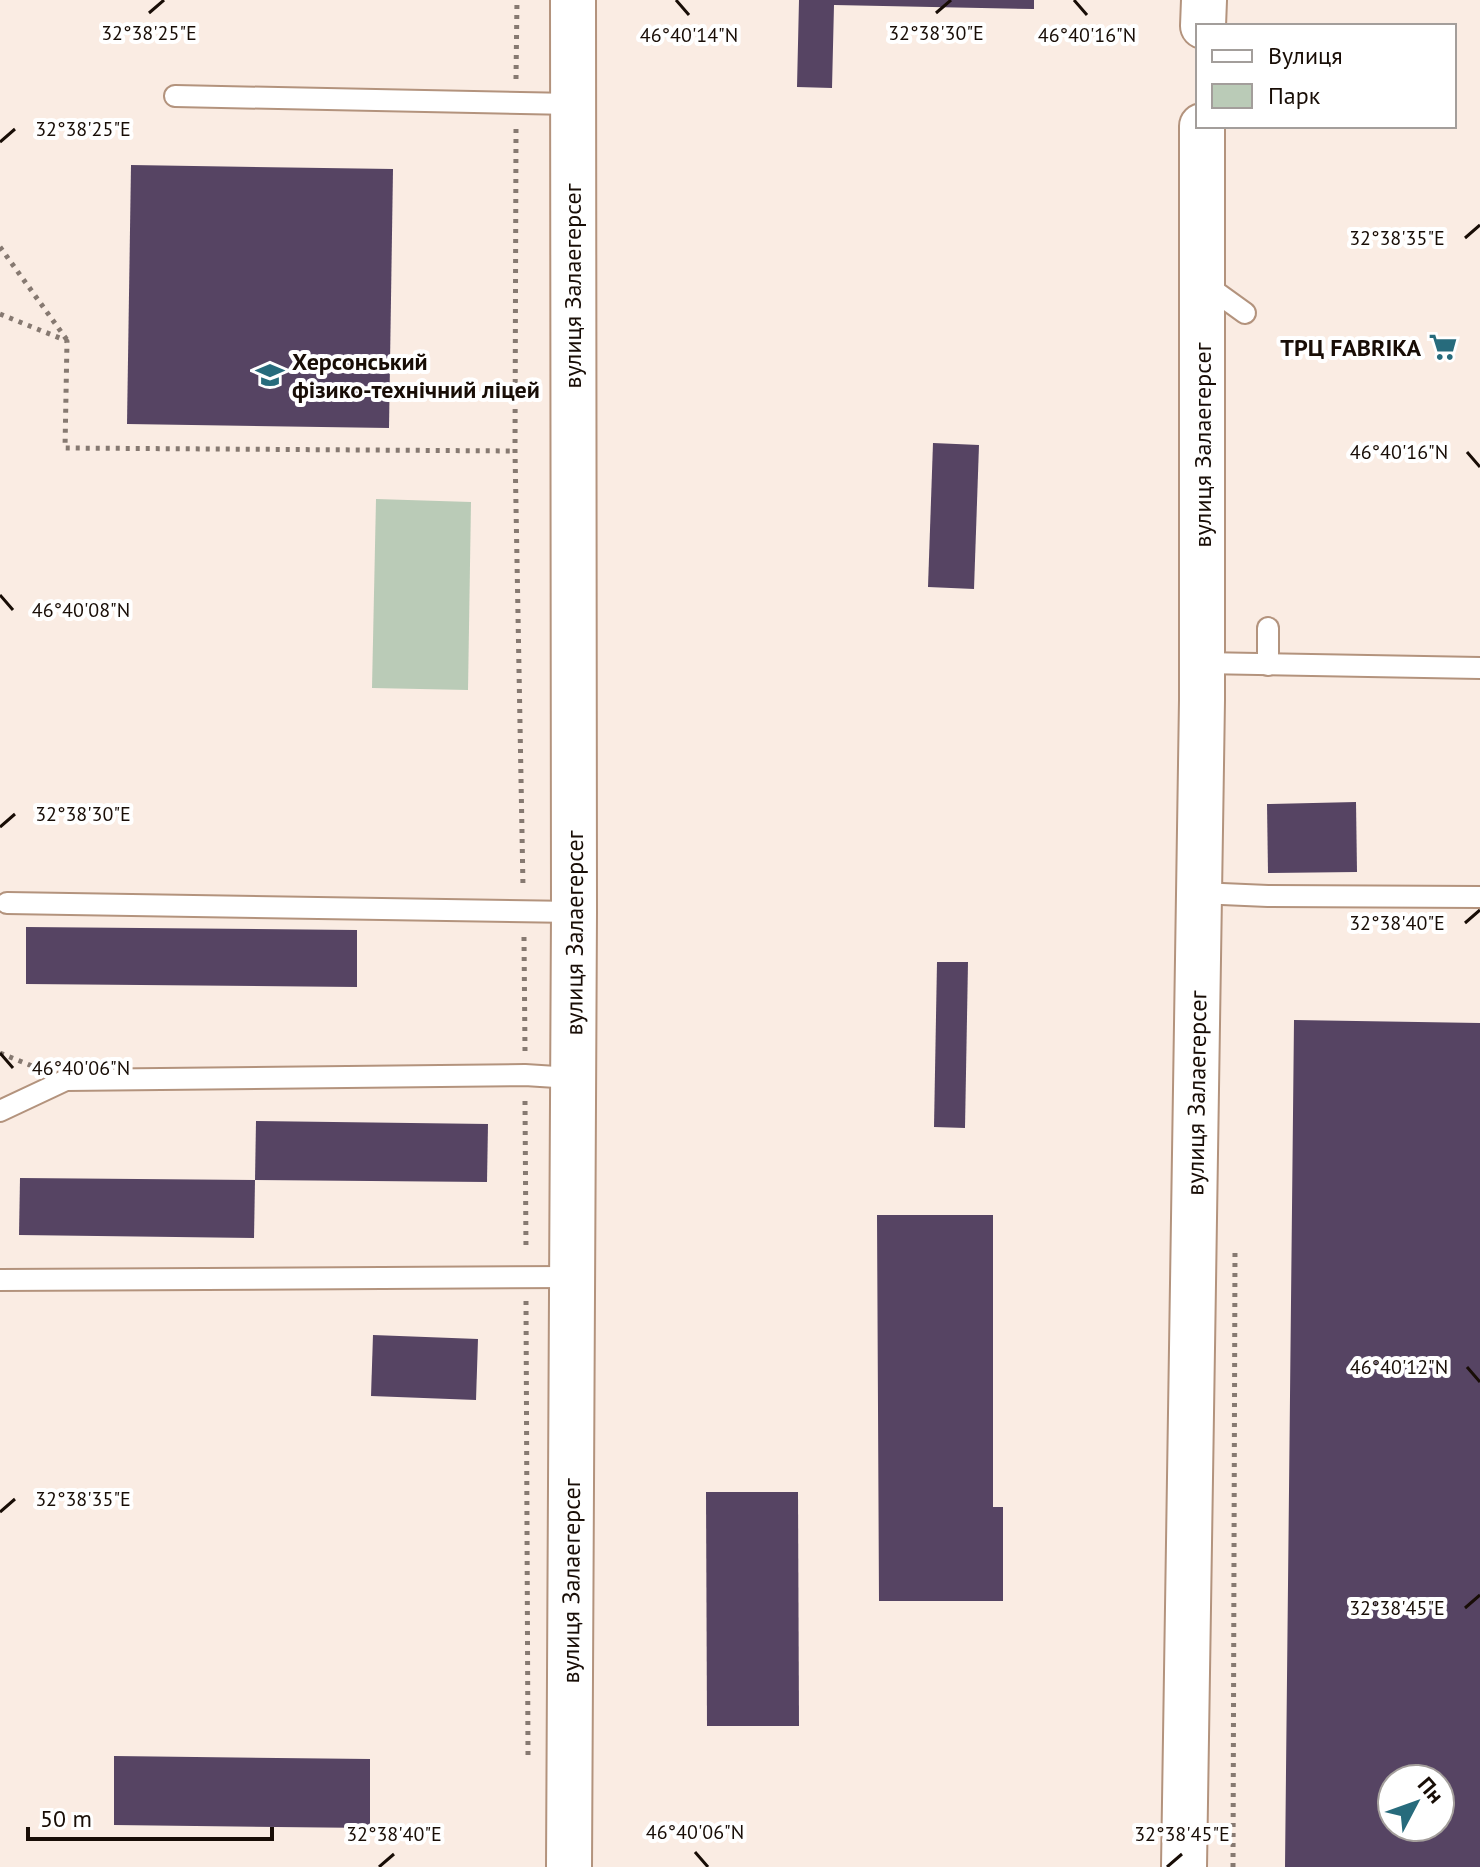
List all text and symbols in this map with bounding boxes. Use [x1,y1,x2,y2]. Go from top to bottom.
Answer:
text: 32°38'25"E [101,20,197,46]
text: 32°38'30"E [888,20,984,46]
text: 46°40'14"N [640,22,738,48]
text: 46°40'16"N [1038,22,1136,48]
legend [1196,24,1456,128]
text: Вулиця [1268,40,1343,71]
text: Парк [1268,80,1321,111]
text: 32°38'25"E [35,116,131,142]
street label: вулиця Залаегерсег [557,183,588,388]
text: 32°38'35"E [1349,225,1445,251]
place label: ТРЦ FABRIKA [1280,332,1421,363]
supermarket icon: ТРЦ FABRIKA [1428,332,1458,362]
street label: вулиця Залаегерсег [1187,342,1218,547]
place label: Херсонський фізико-технічний ліцей [292,346,540,405]
school or university icon: Херсонський фізико-технічний ліцей [255,360,285,390]
text: 46°40'16"N [1350,439,1448,465]
text: 46°40'08"N [32,597,130,623]
text: 32°38'30"E [35,801,131,827]
street label: вулиця Залаегерсег [558,830,590,1036]
text: 32°38'40"E [1349,910,1445,936]
street label: вулиця Залаегерсег [1179,990,1213,1196]
text: 46°40'06"N [32,1055,130,1081]
text: 46°40'12"N [1350,1354,1448,1380]
street label: вулиця Залаегерсег [554,1478,587,1684]
text: 32°38'35"E [35,1486,131,1512]
text: 32°38'45"E [1349,1595,1445,1621]
north arrow [1376,1763,1456,1843]
text: Пн [1412,1771,1450,1809]
scale bar [28,1791,272,1841]
text: 50 m [40,1803,92,1834]
text: 46°40'06"N [646,1819,744,1845]
text: 32°38'40"E [346,1821,442,1847]
text: 32°38'45"E [1134,1821,1230,1847]

